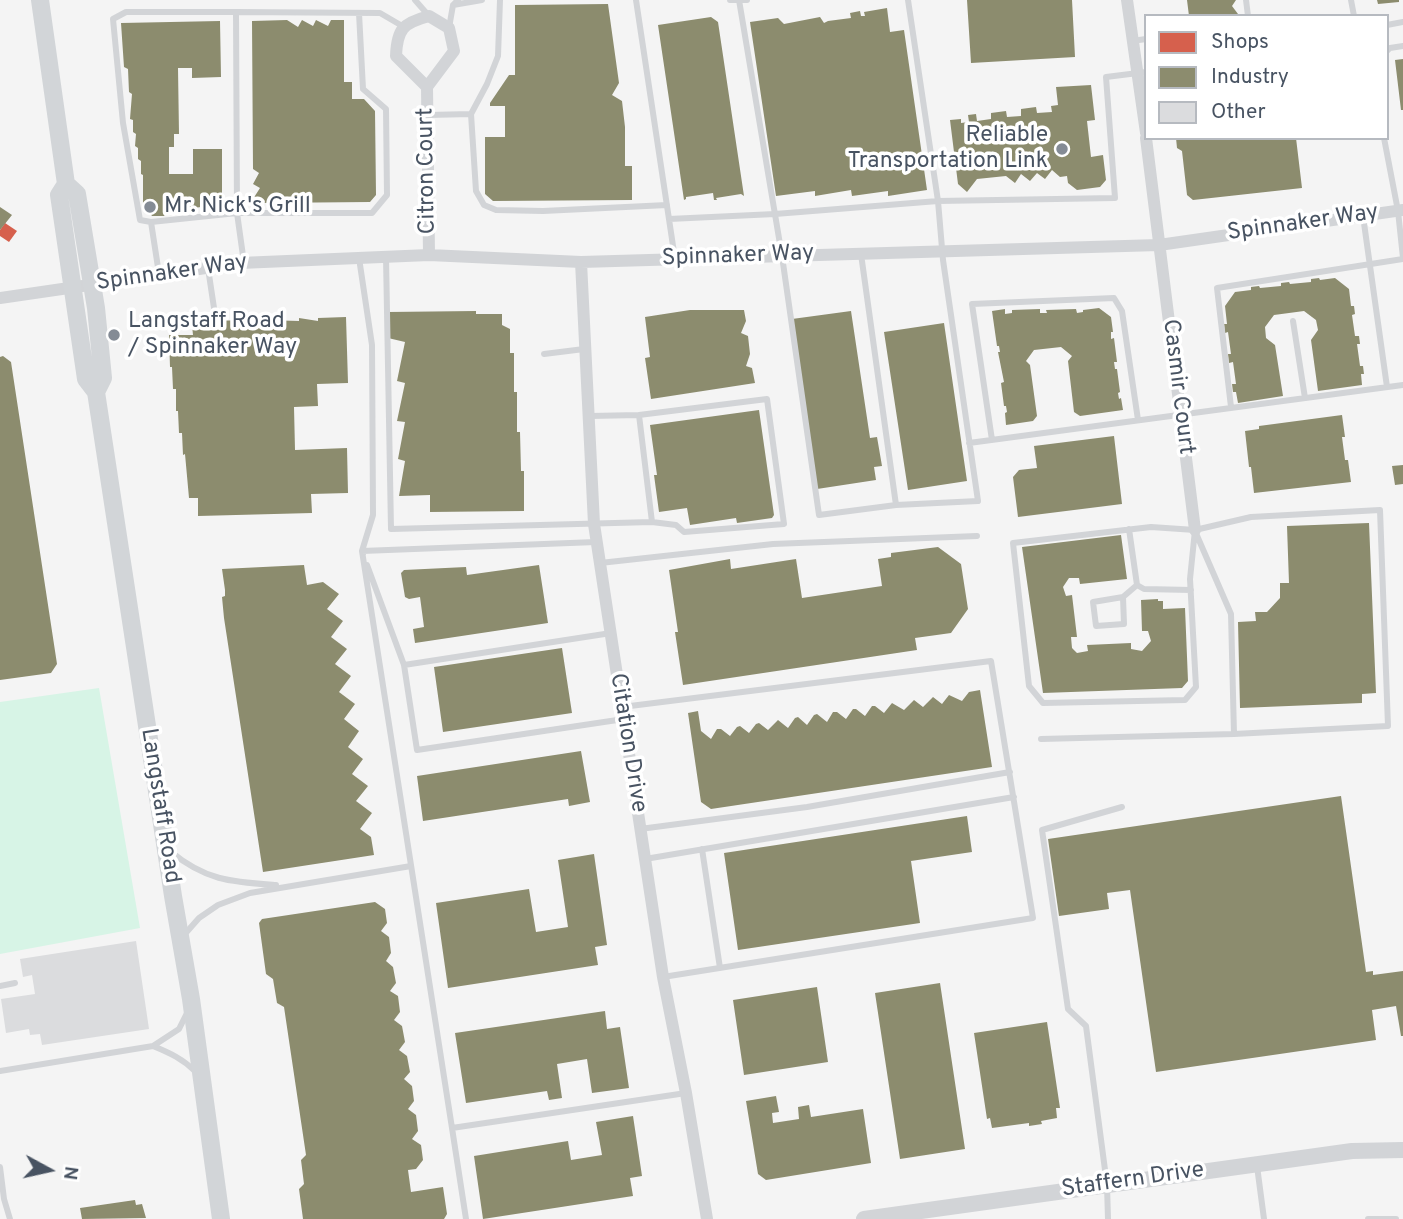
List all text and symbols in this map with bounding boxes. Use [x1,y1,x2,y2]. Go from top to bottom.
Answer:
legend [1144,14,1389,140]
text: Shops [1211,29,1269,56]
text: Industry [1211,64,1289,91]
text: Other [1211,99,1266,126]
street label: Citron Court [413,107,443,235]
place label: Reliable Transportation Link [847,122,1048,176]
marker: Reliable Transportation Link [1054,141,1070,157]
place label: Mr. Nick's Grill [164,193,311,221]
marker: Mr. Nick's Grill [142,199,158,215]
street label: Spinnaker Way [1226,200,1380,248]
street label: Spinnaker Way [661,241,815,273]
street label: Spinnaker Way [95,250,249,298]
place label: Langstaff Road / Spinnaker Way [128,308,297,362]
street label: Casmir Court [1155,318,1199,456]
marker: Langstaff Road / Spinnaker Way [106,327,122,343]
street label: Citation Drive [602,671,652,815]
street label: Langstaff Road [133,726,185,886]
north arrow [14,1135,84,1205]
street label: Staffern Drive [1060,1157,1206,1205]
text: N [57,1164,83,1181]

